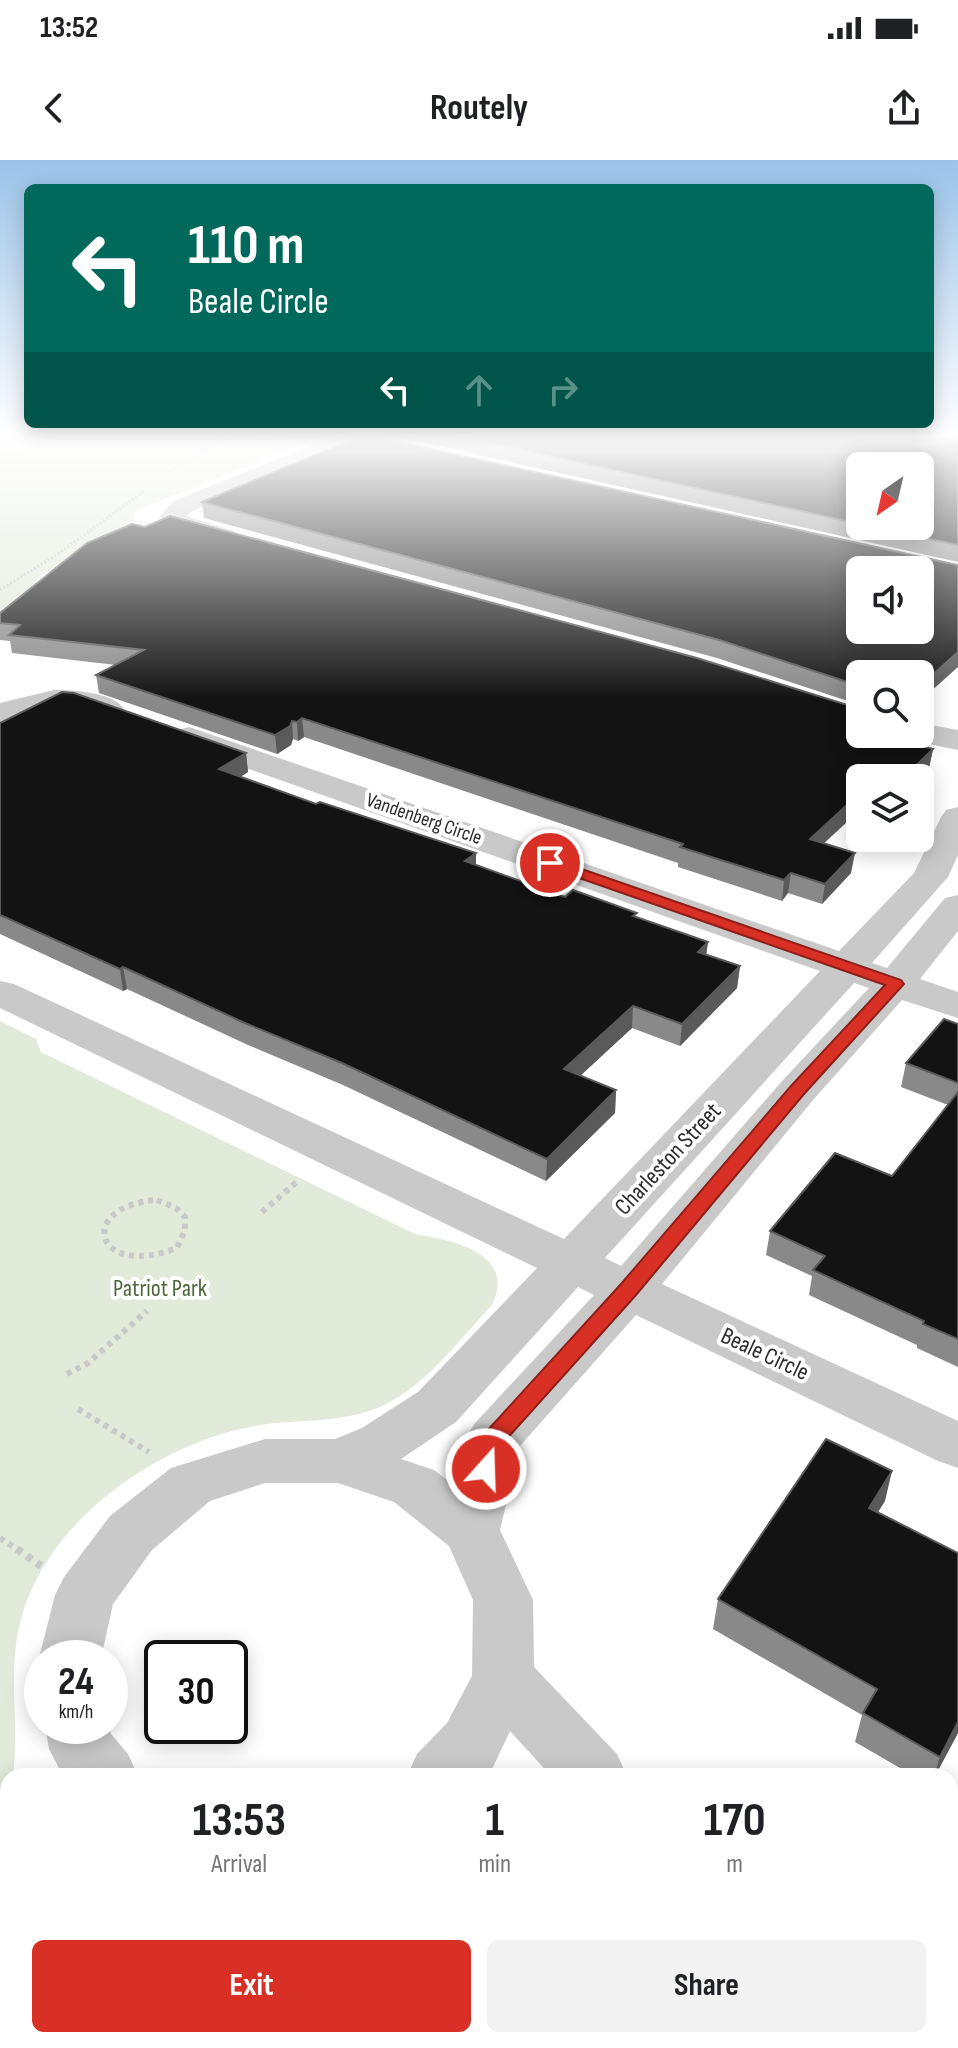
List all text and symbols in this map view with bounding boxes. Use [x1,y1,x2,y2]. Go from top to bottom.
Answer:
text: 13:52 [40,10,98,46]
icon: back [32,86,76,130]
icon: share [882,86,926,130]
text: Routely [430,87,528,130]
text: 110 m [188,213,304,280]
icon: left [56,216,160,320]
text: Beale Circle [188,281,329,324]
icon: left [373,368,417,412]
icon: ahead [457,368,501,412]
icon: right [541,368,585,412]
north arrow [846,452,934,540]
map controls [846,452,934,852]
button: sound [846,556,934,644]
button: search [846,660,934,748]
button: layers [846,764,934,852]
street label: Vandenberg Circle [363,788,485,850]
pin [516,829,584,897]
icon: arrive [528,841,572,885]
street label: Charleston Street [609,1097,727,1221]
park label: Patriot Park [113,1274,207,1303]
street label: Beale Circle [716,1321,814,1387]
position arrow [444,1427,528,1511]
speed limit sign: 30 [144,1640,248,1744]
text: 24 [58,1658,94,1706]
text: km/h [59,1700,93,1724]
text: 13:53 [192,1792,286,1849]
text: 1 [485,1792,504,1849]
text: 170 [703,1792,766,1849]
text: Arrival [211,1849,267,1880]
text: min [478,1849,511,1880]
text: m [726,1849,743,1880]
button: Exit [32,1940,471,2032]
button: Share [487,1940,926,2032]

